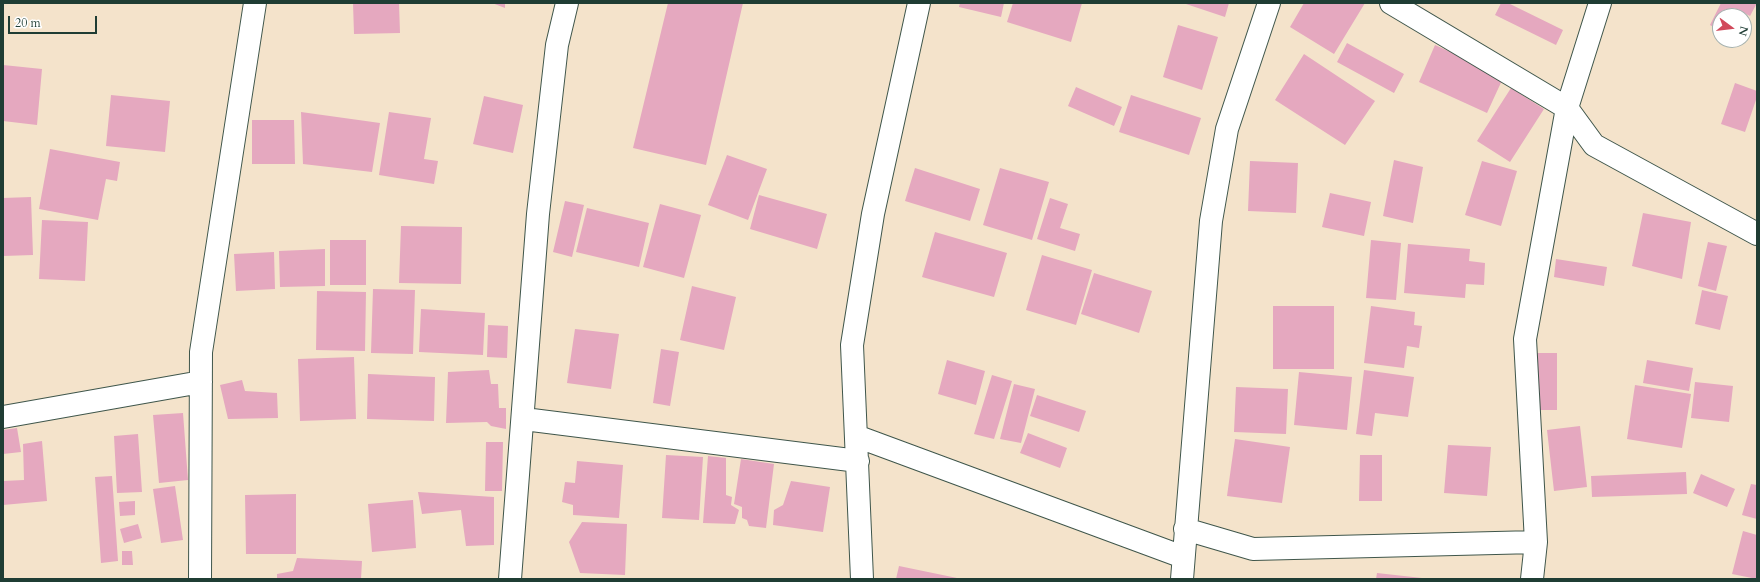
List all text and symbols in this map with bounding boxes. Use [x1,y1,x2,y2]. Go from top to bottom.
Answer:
scale bar [10,8,99,34]
north arrow [1712,8,1752,48]
text: 20 m [15,15,41,31]
text: N [1735,24,1752,38]

